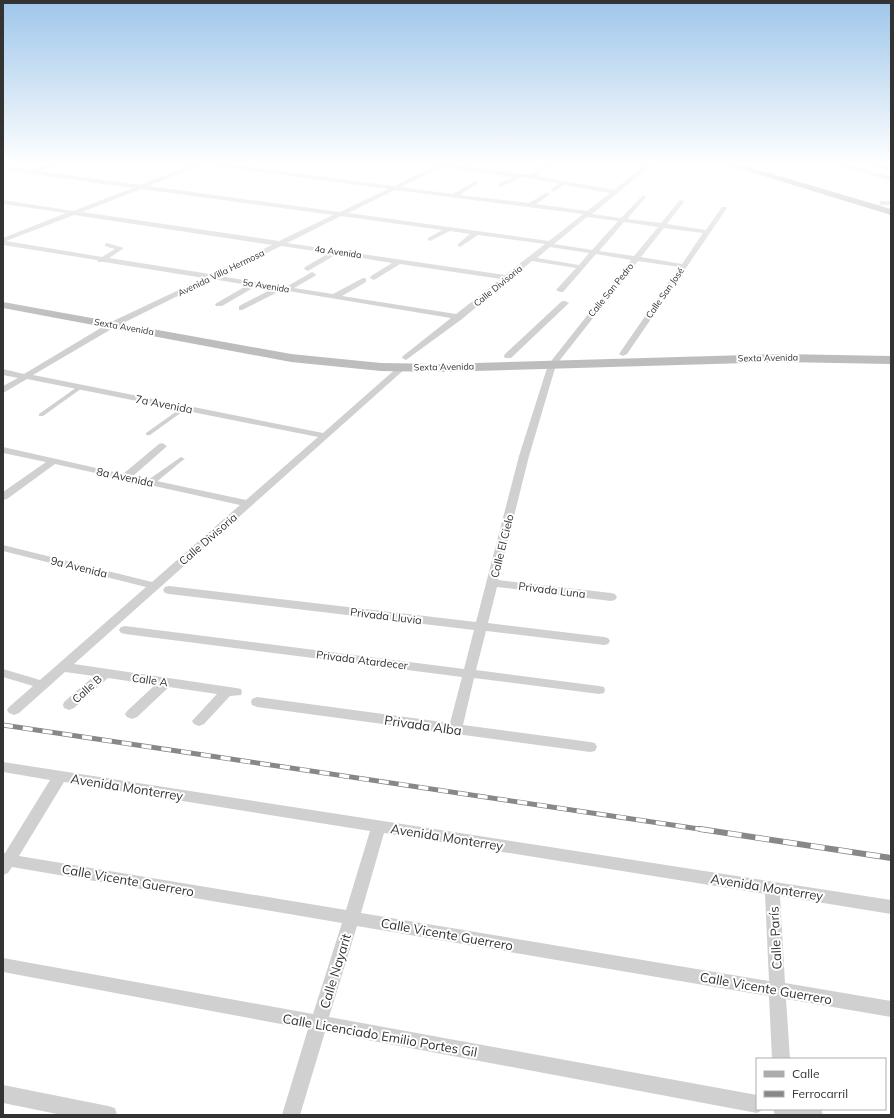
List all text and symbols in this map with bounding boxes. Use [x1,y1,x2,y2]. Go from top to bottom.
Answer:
street label: 4a Avenida [314,243,362,260]
street label: Avenida Villa Hermosa [176,247,266,298]
street label: Calle San Pedro [586,261,636,319]
street label: Calle Divisoria [471,263,524,308]
street label: Calle San José [643,265,686,320]
street label: 5a Avenida [242,276,290,295]
street label: Sexta Avenida [93,316,155,337]
street label: Sexta Avenida [738,351,798,364]
street label: Sexta Avenida [414,360,474,373]
street label: 7a Avenida [134,392,194,416]
street label: 8a Avenida [95,464,155,490]
street label: Calle Divisoria [176,510,240,568]
street label: Calle El Cielo [487,513,517,579]
street label: 9a Avenida [49,553,109,581]
street label: Privada Luna [518,579,586,601]
street label: Privada Lluvia [349,605,423,627]
street label: Privada Atardecer [315,647,409,673]
street label: Calle A [131,671,169,689]
street label: Calle B [69,672,105,706]
street label: Privada Alba [383,712,463,738]
street label: Avenida Monterrey [70,770,185,804]
street label: Avenida Monterrey [390,820,505,854]
street label: Calle Vicente Guerrero [61,861,195,899]
street label: Avenida Monterrey [710,870,825,904]
street label: Calle París [765,906,785,970]
street label: Calle Vicente Guerrero [380,915,514,953]
street label: Calle Nayarit [316,931,354,1010]
street label: Calle Vicente Guerrero [699,969,833,1007]
street label: Calle Licenciado Emilio Portes Gil [282,1010,478,1060]
legend [756,1058,886,1110]
text: Calle [792,1066,819,1081]
text: Ferrocarril [792,1086,848,1101]

